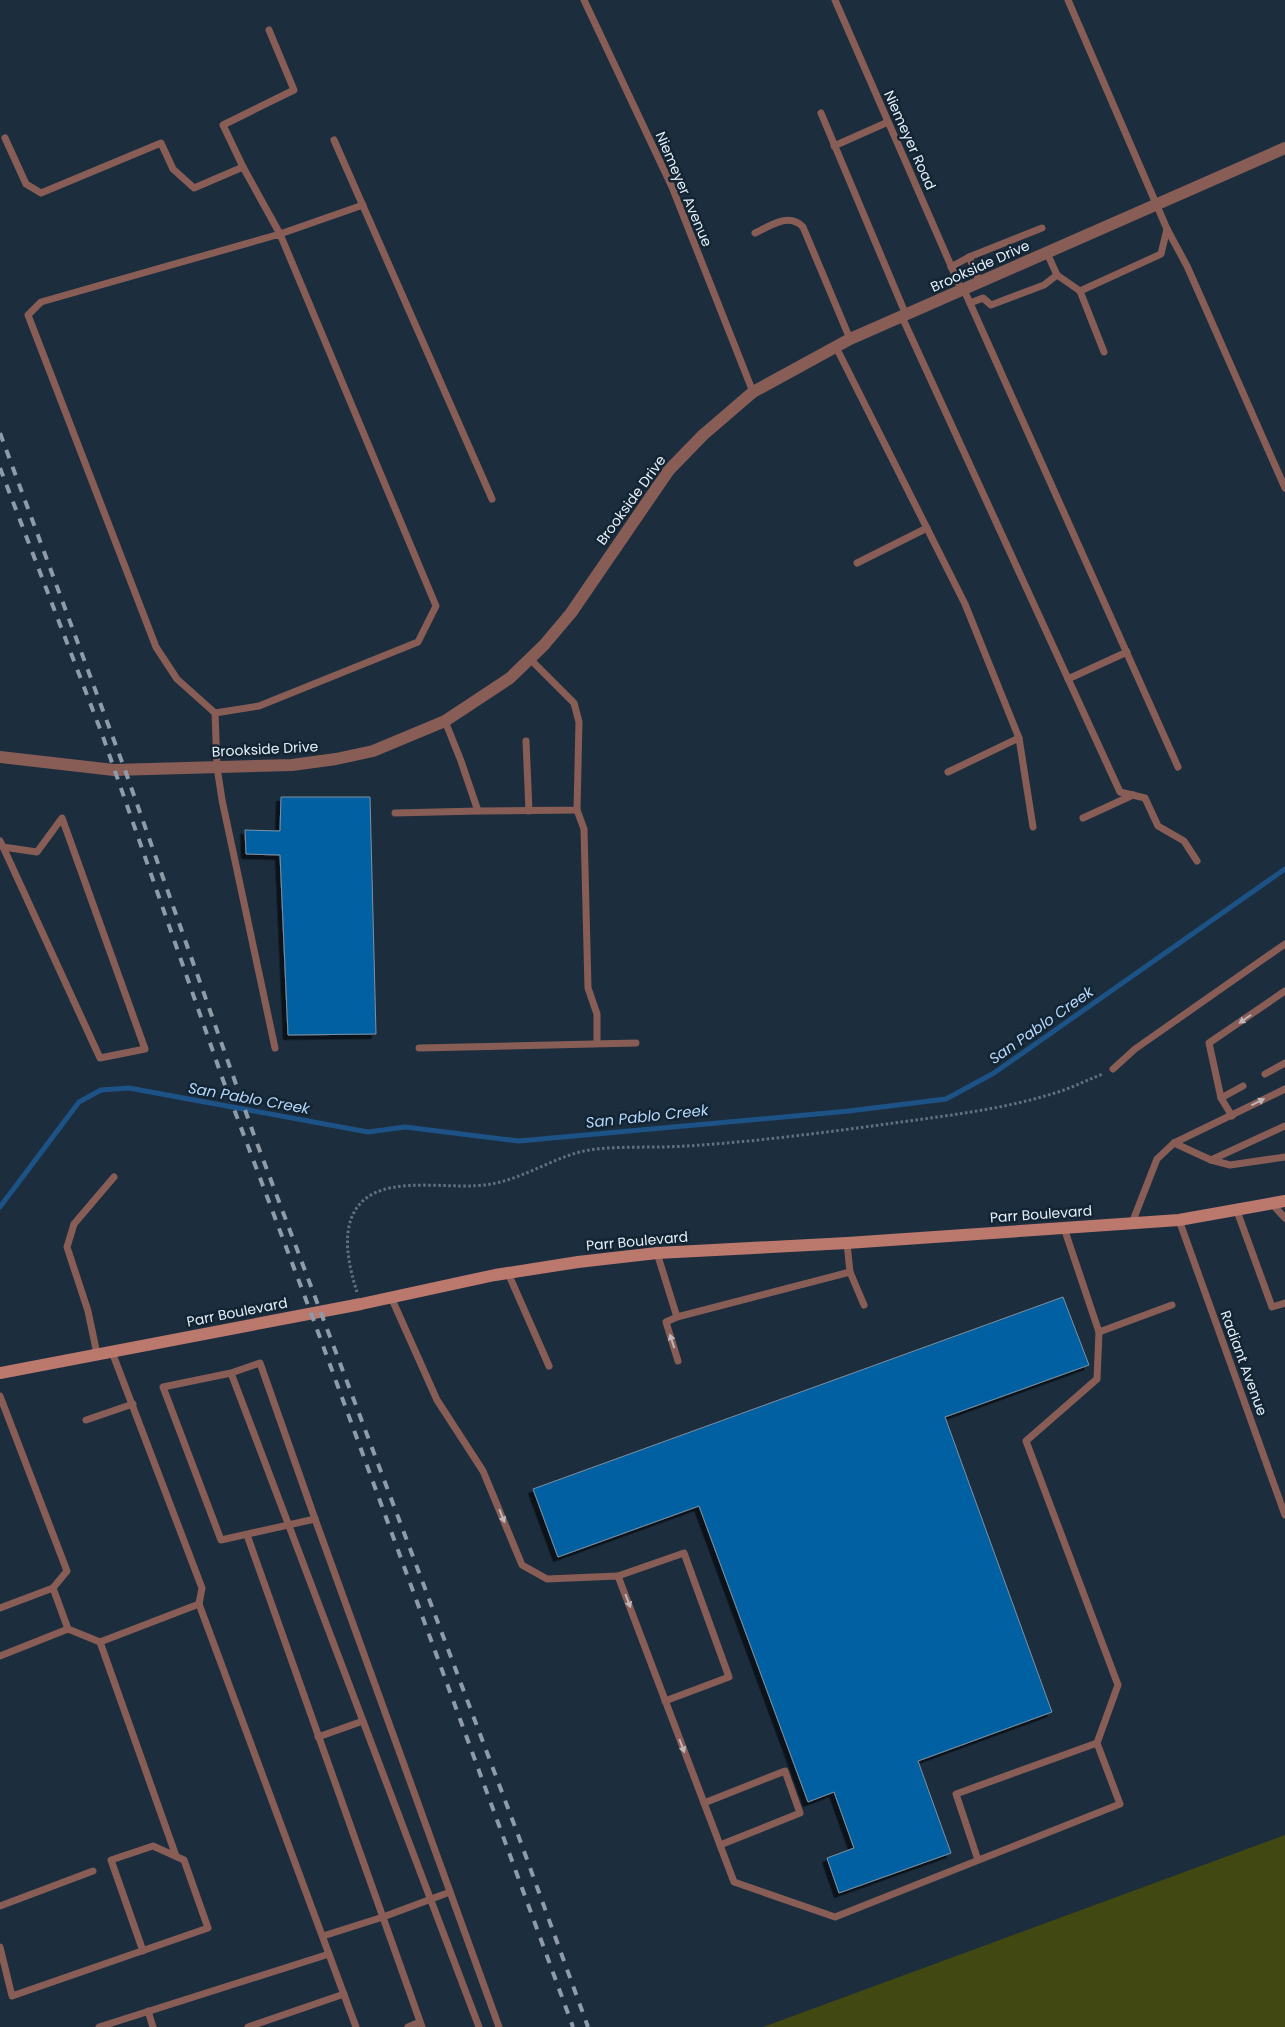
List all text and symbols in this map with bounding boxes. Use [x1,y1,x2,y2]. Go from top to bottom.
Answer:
street label: Niemeyer Road [879,87,941,193]
street label: Niemeyer Avenue [651,128,717,250]
street label: Brookside Drive [927,235,1033,297]
street label: Brookside Drive [592,451,671,549]
street label: Brookside Drive [211,736,319,762]
water label: San Pablo Creek [985,980,1099,1069]
one-way arrow [1238,1014,1252,1024]
water label: San Pablo Creek [187,1077,313,1119]
one-way arrow [1251,1098,1266,1106]
water label: San Pablo Creek [585,1099,711,1133]
street label: Parr Boulevard [989,1200,1093,1228]
street label: Parr Boulevard [585,1227,689,1255]
street label: Parr Boulevard [185,1292,289,1332]
street label: Radiant Avenue [1216,1308,1272,1419]
one-way arrow [668,1334,675,1349]
one-way arrow [498,1509,506,1524]
one-way arrow [625,1594,632,1609]
one-way arrow [679,1739,687,1753]

